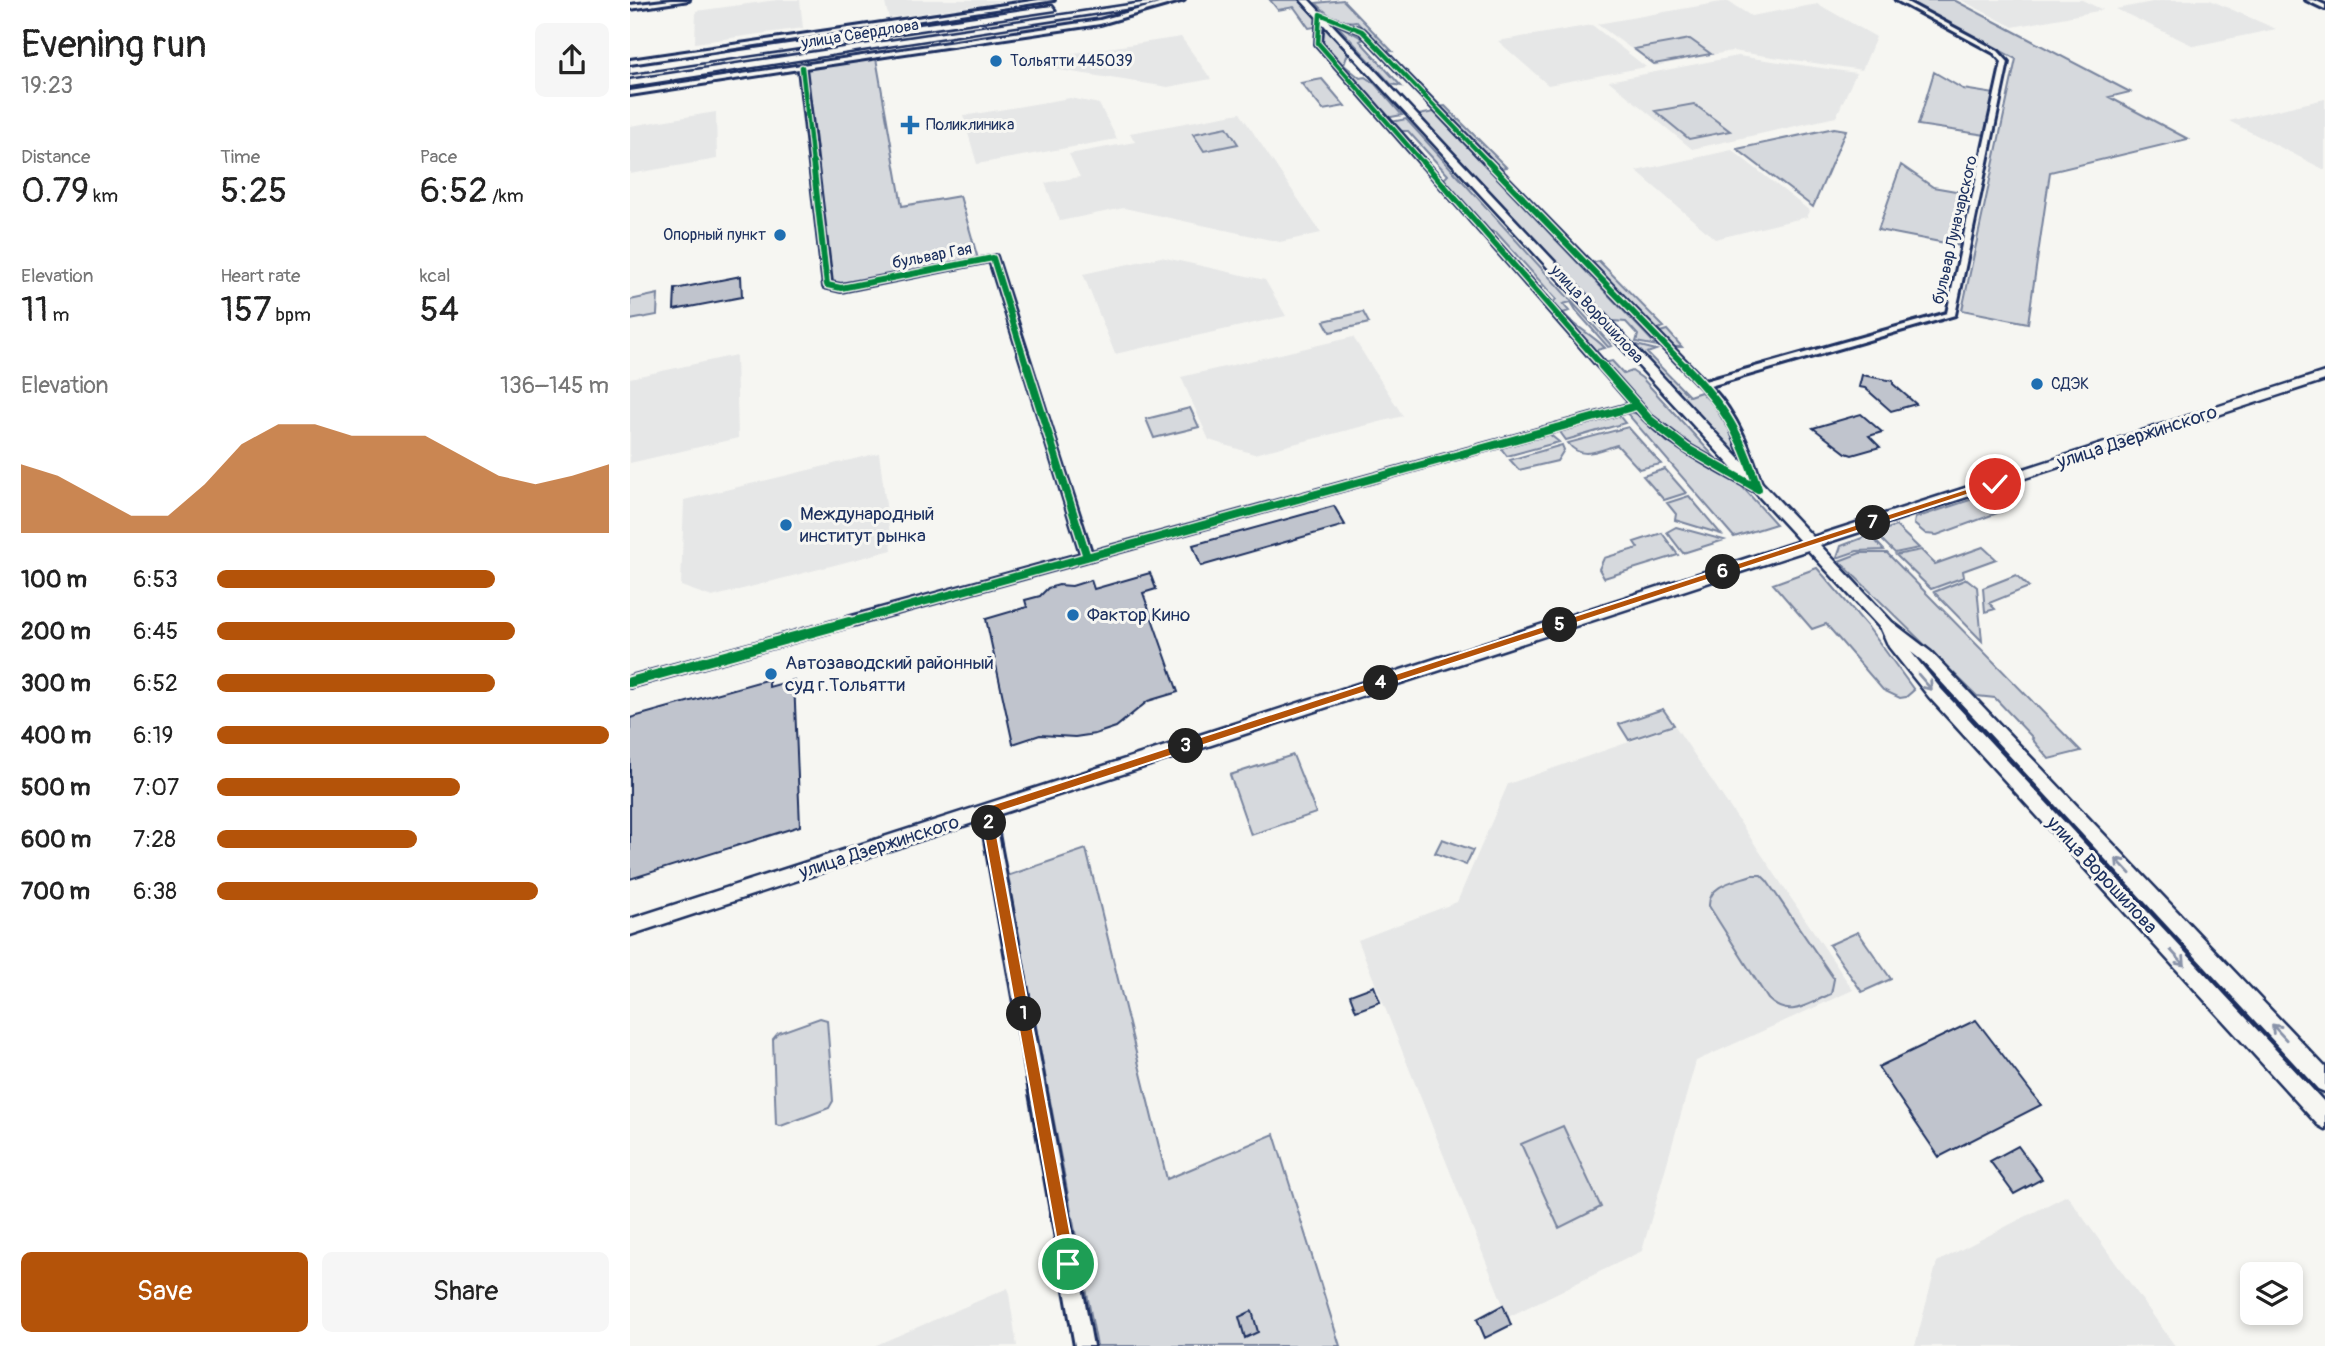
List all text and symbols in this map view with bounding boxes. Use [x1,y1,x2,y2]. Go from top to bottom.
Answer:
street label: улица Свердлова [799,15,920,53]
text: Evening run [21,21,207,69]
button: share [535,23,609,97]
place label: Тольятти 445039 [1010,51,1133,71]
marker: Тольятти 445039 [988,53,1004,69]
text: 19:23 [21,71,73,100]
marker: Поликлиника [900,115,920,135]
place label: Поликлиника [926,115,1014,135]
text: Distance [21,145,90,169]
text: Time [220,145,260,169]
text: Pace [420,145,457,169]
street label: бульвар Луначарского [1928,153,1982,306]
text: 0.79 [21,169,89,213]
text: 5:25 [220,169,287,213]
text: 6:52 [420,169,488,213]
text: km [89,184,118,208]
text: /km [488,184,524,208]
place label: Опорный пункт [663,225,766,245]
marker: Опорный пункт [772,227,788,243]
street label: бульвар Гая [890,238,974,274]
street label: улица Ворошилова [1545,260,1648,368]
text: Elevation [21,264,93,288]
text: Heart rate [220,264,300,288]
text: kcal [420,264,451,288]
text: 11 [21,288,48,332]
text: 157 [220,288,272,332]
text: 54 [420,288,459,332]
text: m [48,303,69,327]
text: bpm [272,303,311,327]
text: Elevation [21,371,109,400]
text: 136–145 m [500,371,609,400]
place label: СДЭК [2051,374,2089,394]
marker: СДЭК [2029,376,2045,392]
street label: улица Дзержинского [2053,400,2220,474]
pin [1965,454,2025,514]
icon: check [1976,465,2014,503]
place label: Международный институт рынка [800,502,934,548]
pin: 7 [1856,505,1890,540]
text: 7 [1867,510,1878,534]
marker: Международный институт рынка [778,517,794,533]
pin: 6 [1706,554,1740,590]
text: 6 [1717,559,1728,583]
text: 100 m [21,565,87,594]
text: 6:53 [133,565,178,594]
place label: Фактор Кино [1087,603,1190,627]
marker: Фактор Кино [1065,607,1081,623]
pin: 5 [1542,608,1578,642]
text: 5 [1554,612,1565,636]
text: 200 m [21,617,91,646]
text: 6:45 [133,617,178,646]
place label: Автозаводский районный суд г.Тольятти [785,651,994,697]
marker: Автозаводский районный суд г.Тольятти [763,666,779,682]
pin: 4 [1364,666,1398,700]
text: 300 m [21,669,91,698]
text: 6:52 [133,669,178,698]
text: 4 [1375,670,1386,694]
one-way arrow [1917,673,1933,691]
text: 400 m [21,721,91,750]
text: 6:19 [133,721,173,750]
pin: 3 [1168,728,1204,764]
text: 3 [1180,733,1191,757]
text: 500 m [21,773,90,802]
text: 7:07 [133,773,179,802]
pin: 2 [972,806,1006,840]
street label: улица Дзержинского [795,810,962,884]
text: 2 [983,810,994,834]
street label: улица Ворошилова [2041,811,2163,939]
text: 600 m [21,825,91,854]
text: 7:28 [133,825,176,854]
one-way arrow [2115,858,2132,875]
text: 700 m [21,877,90,906]
text: 6:38 [133,877,177,906]
one-way arrow [2170,949,2187,966]
pin: 1 [1006,996,1042,1032]
text: 1 [1020,1001,1027,1025]
one-way arrow [2270,1024,2287,1041]
pin [1038,1234,1098,1294]
icon: arrive [1049,1245,1087,1283]
button: Save [21,1252,308,1332]
button: Share [322,1252,609,1332]
map controls [2240,1262,2303,1325]
button: layers [2240,1262,2303,1325]

